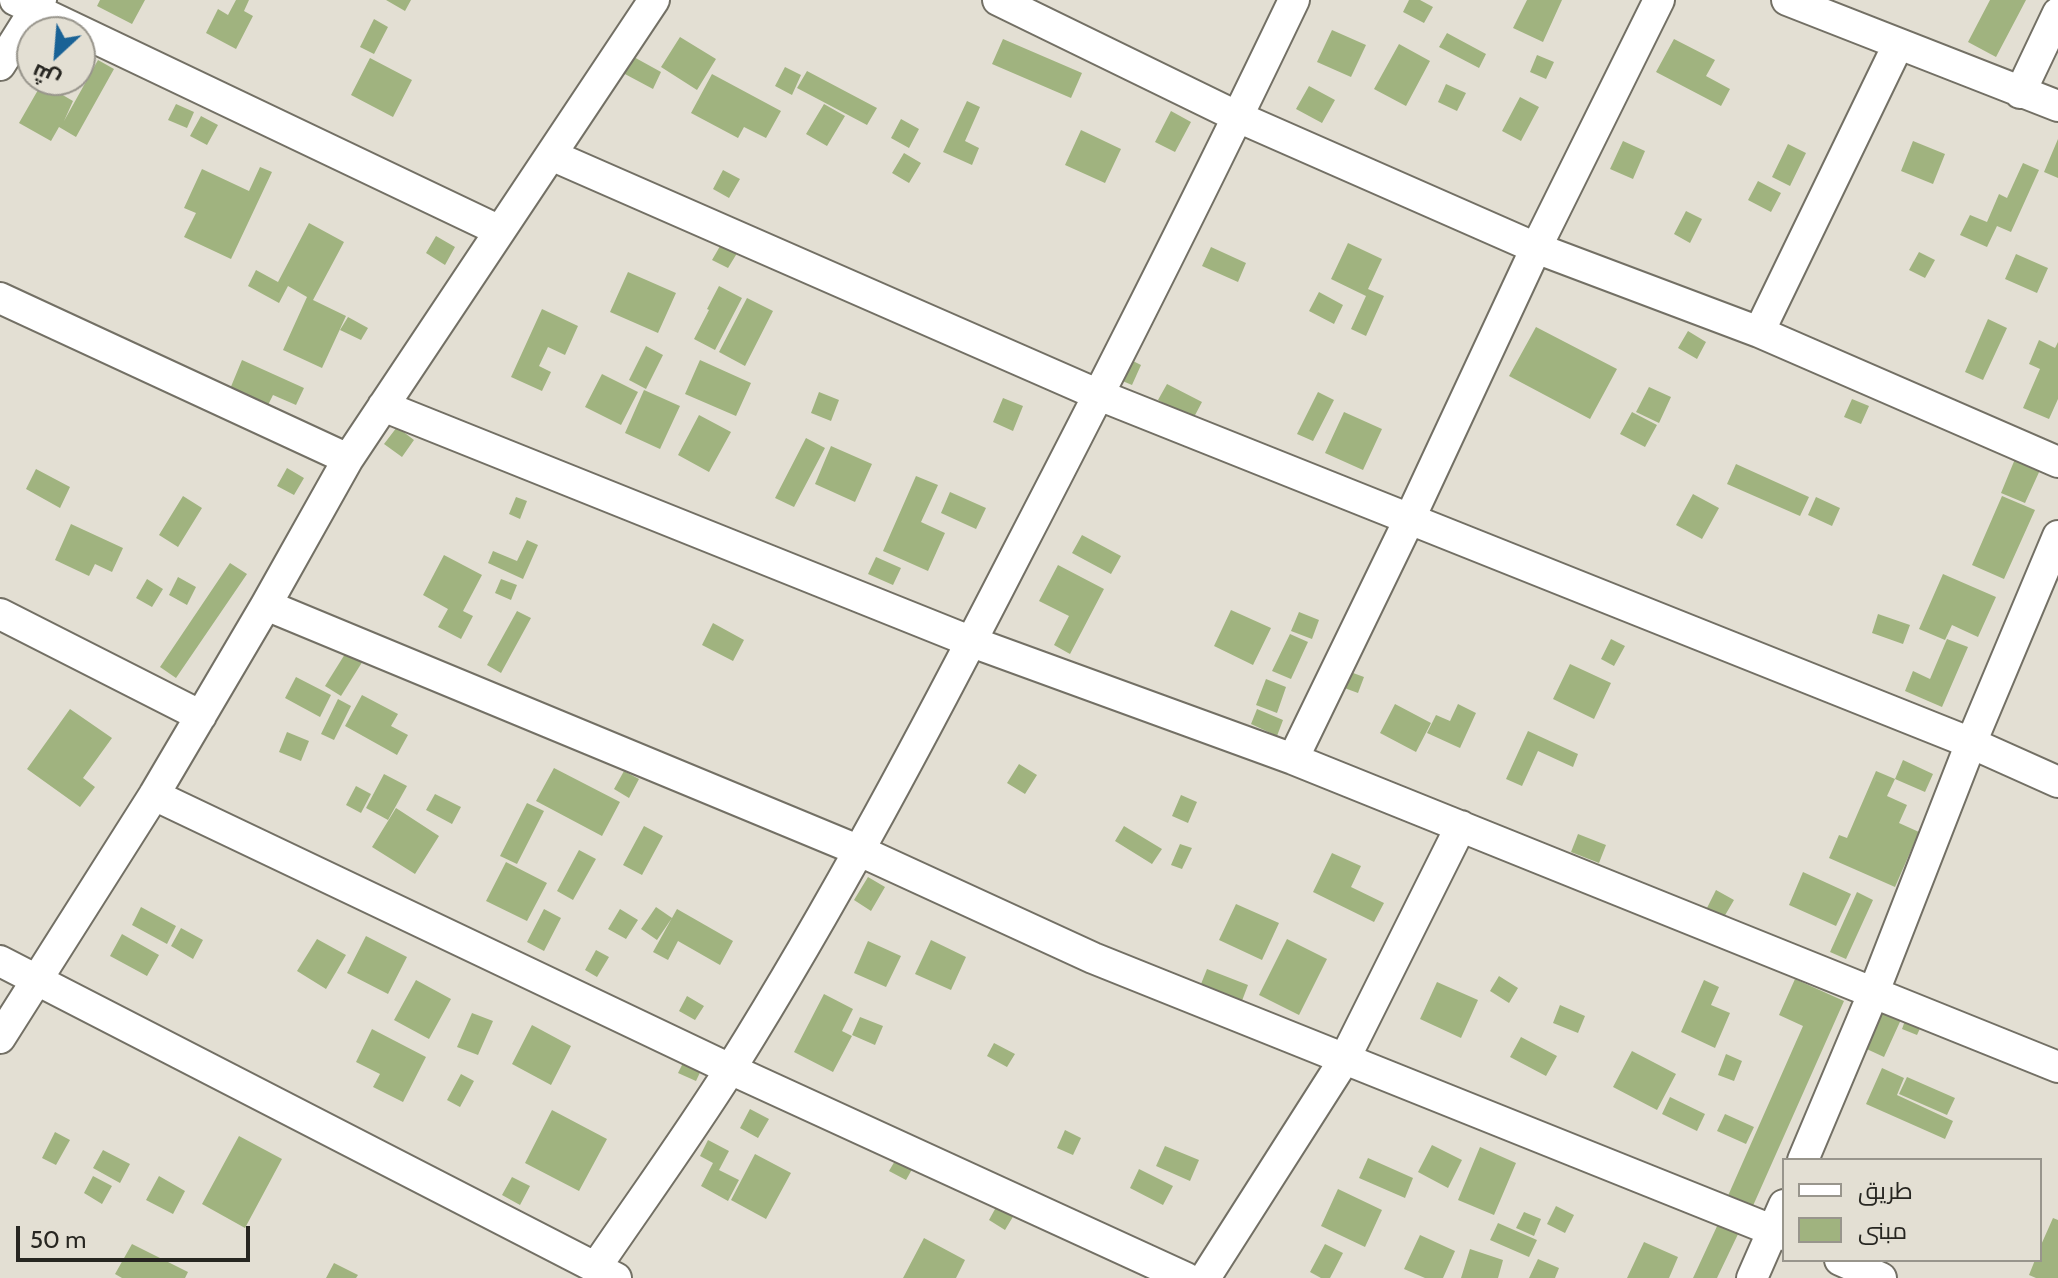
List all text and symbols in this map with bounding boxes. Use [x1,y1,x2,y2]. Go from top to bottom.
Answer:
north arrow [16,16,96,96]
text: ش [28,58,65,95]
legend [1782,1158,2042,1262]
text: طريق [1858,1176,1913,1205]
scale bar [20,1210,254,1260]
text: مبنى [1858,1216,1907,1245]
text: 50 m [30,1225,86,1254]

